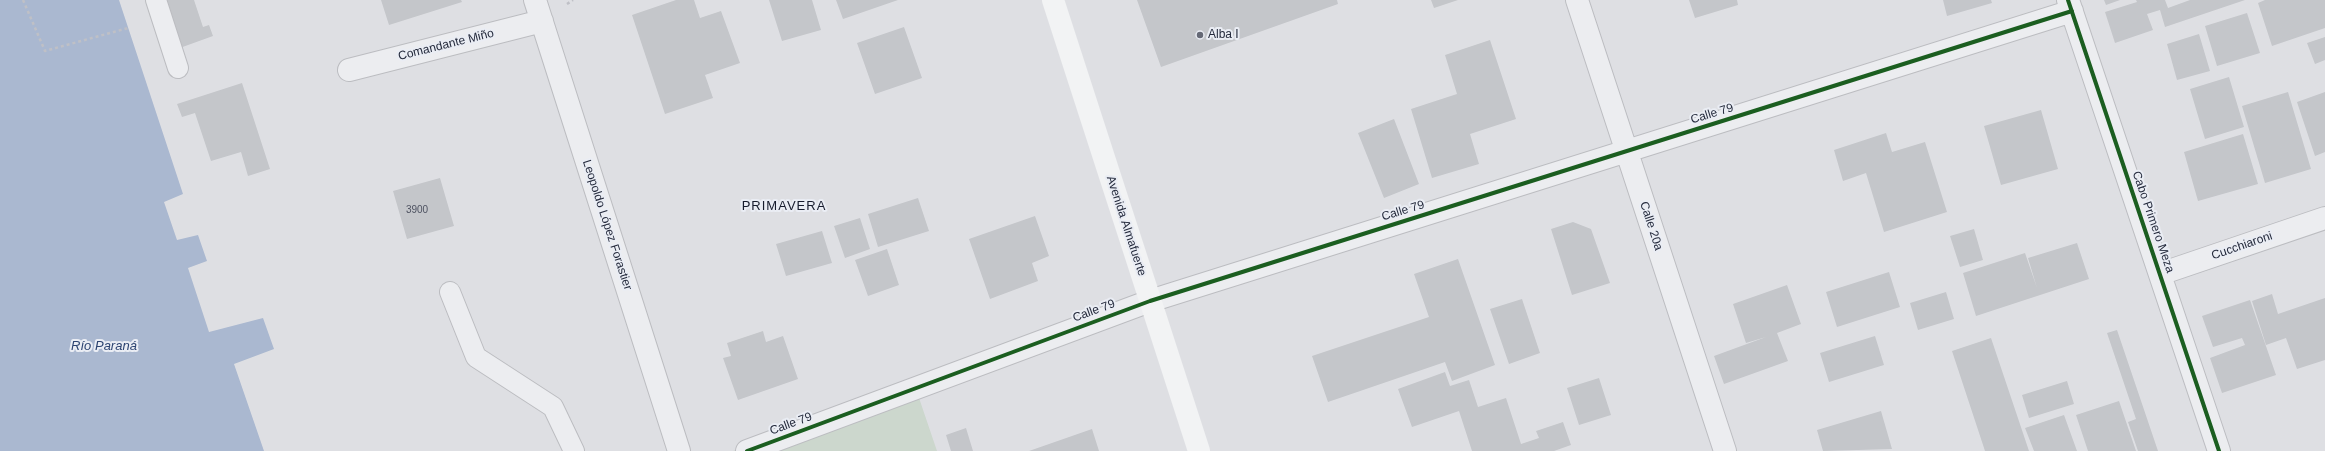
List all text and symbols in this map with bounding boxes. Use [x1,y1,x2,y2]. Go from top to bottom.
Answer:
street label: Comandante Miño [397,26,495,64]
place label: Alba I [1208,28,1239,42]
marker: Alba I [1195,30,1205,40]
street label: Calle 79 [1689,101,1735,127]
street label: Leopoldo López Forastier [579,158,635,292]
street label: Cabo Primero Meza [2129,169,2177,275]
street label: Avenida Almafuerte [1103,174,1149,278]
district label: PRIMAVERA [742,198,826,214]
street label: Calle 79 [1380,198,1426,224]
street label: Calle 20a [1636,200,1666,252]
house number: 3900 [406,204,428,216]
street label: Cucchiaroni [2210,229,2274,263]
street label: Calle 79 [1071,297,1117,325]
water label: Río Paraná [71,338,137,354]
street label: Calle 79 [768,410,814,438]

